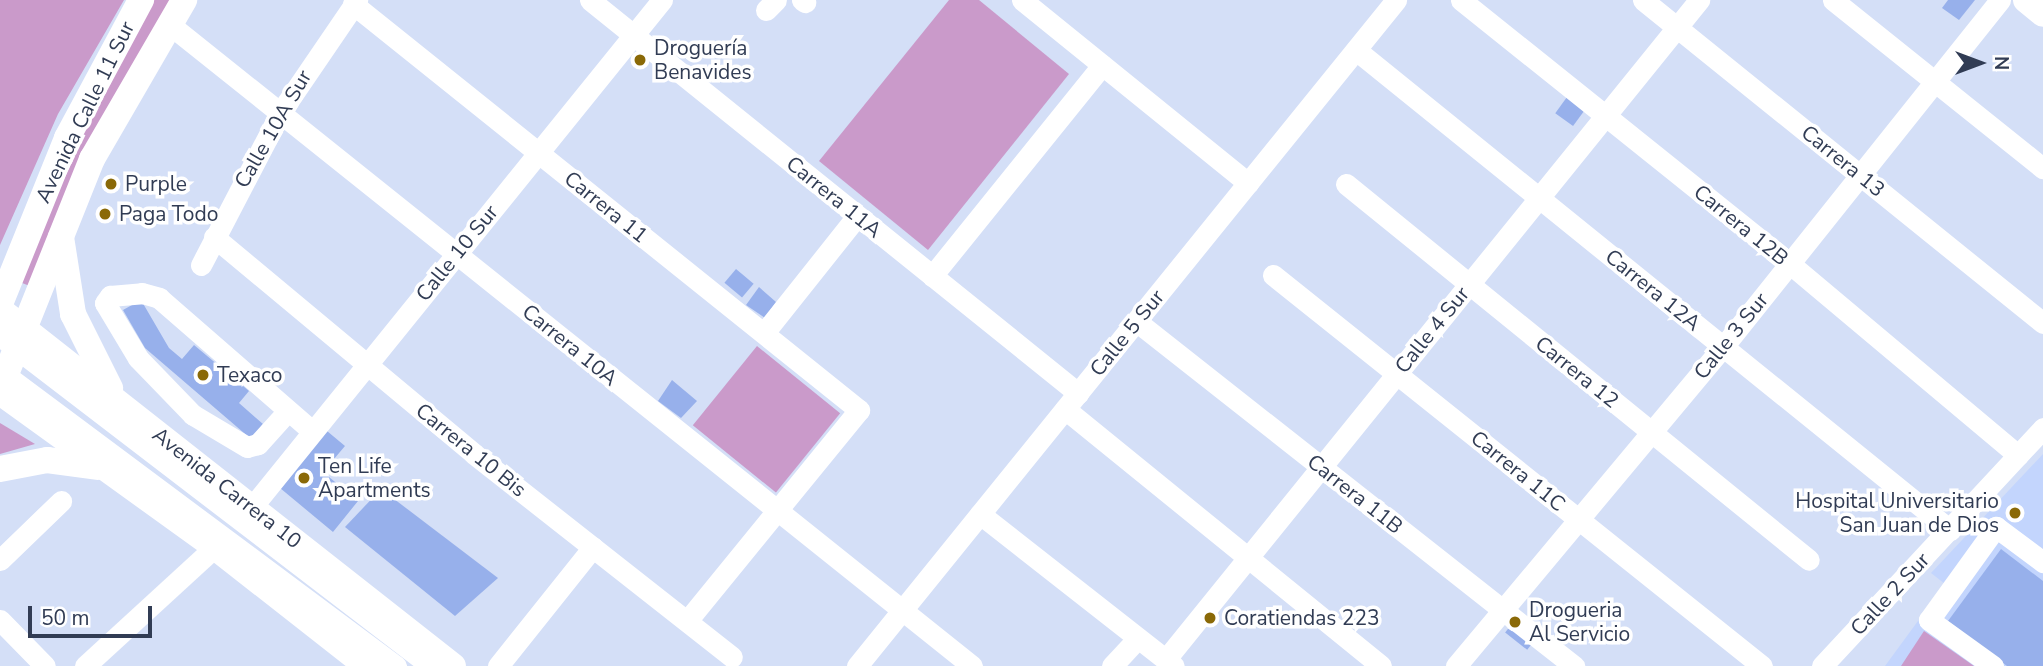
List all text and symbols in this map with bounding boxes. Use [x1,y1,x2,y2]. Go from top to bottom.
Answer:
street label: Avenida Calle 11 Sur [30,17,140,207]
north arrow [1945,28,2015,98]
place label: Droguería Benavides [654,35,752,85]
marker: Droguería Benavides [632,52,648,68]
text: N [1988,56,2014,70]
street label: Calle 10A Sur [229,66,317,192]
street label: Carrera 13 [1796,120,1890,202]
street label: Carrera 11A [781,151,887,243]
street label: Carrera 11 [559,166,653,248]
place label: Purple [125,171,187,197]
marker: Purple [103,176,119,192]
street label: Carrera 12B [1689,179,1793,271]
street label: Calle 10 Sur [411,200,503,306]
place label: Paga Todo [119,201,218,227]
marker: Paga Todo [97,206,113,222]
street label: Carrera 12A [1600,244,1706,336]
street label: Calle 4 Sur [1389,282,1475,378]
street label: Calle 5 Sur [1084,285,1170,381]
street label: Calle 3 Sur [1688,288,1774,384]
street label: Carrera 10A [517,299,623,391]
street label: Carrera 12 [1530,331,1624,413]
place label: Texaco [217,362,282,388]
marker: Texaco [195,367,211,383]
street label: Carrera 10 Bis [411,398,531,502]
street label: Avenida Carrera 10 [147,422,307,554]
street label: Carrera 11C [1466,425,1570,517]
street label: Carrera 11B [1302,449,1408,539]
place label: Ten Life Apartments [318,453,431,503]
marker: Ten Life Apartments [296,470,312,486]
place label: Hospital Universitario San Juan de Dios [1795,488,1999,538]
marker: Hospital Universitario San Juan de Dios [2005,503,2025,523]
street label: Calle 2 Sur [1845,547,1935,641]
scale bar [32,592,156,636]
place label: Drogueria Al Servicio [1529,597,1630,647]
text: 50 m [41,604,90,632]
place label: Coratiendas 223 [1224,605,1380,631]
marker: Coratiendas 223 [1202,610,1218,626]
marker: Drogueria Al Servicio [1507,614,1523,630]

